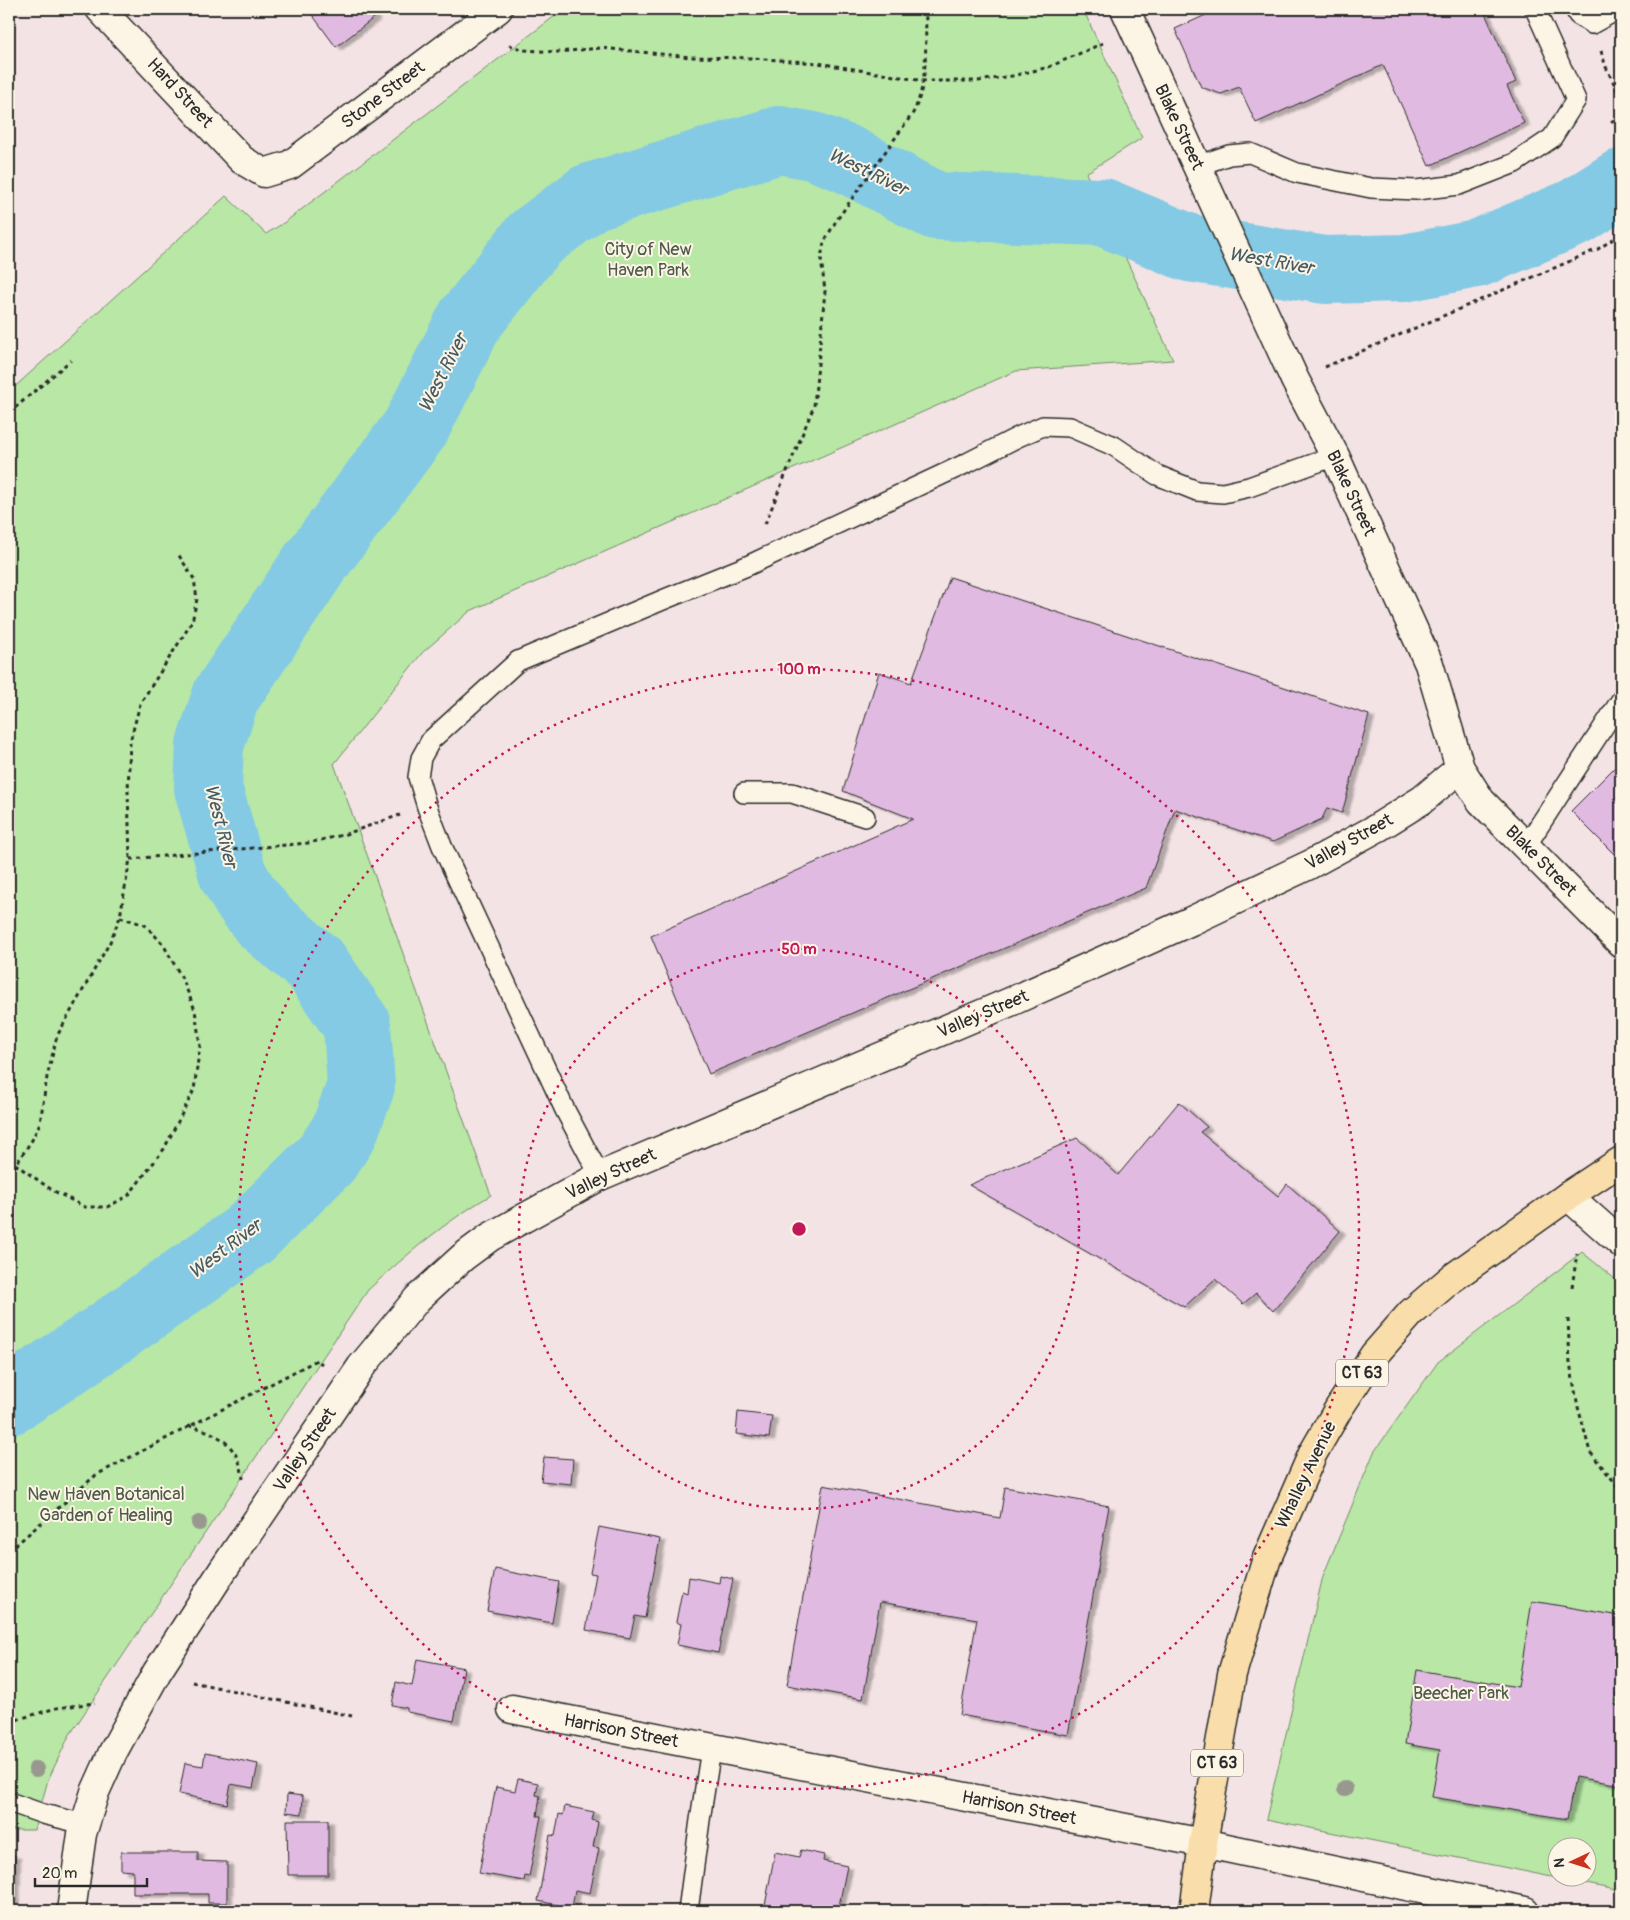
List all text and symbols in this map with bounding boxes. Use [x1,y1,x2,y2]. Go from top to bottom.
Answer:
street label: Hard Street [142,53,219,133]
street label: Stone Street [337,56,430,134]
street label: Blake Street [1149,80,1209,174]
water label: West River [824,142,914,202]
park label: City of New Haven Park [604,238,692,282]
water label: West River [1227,242,1317,281]
water label: West River [413,327,474,417]
street label: Blake Street [1321,446,1381,540]
text: 100 m [778,660,820,679]
water label: West River [199,782,244,873]
street label: Valley Street [1301,808,1398,876]
street label: Blake Street [1500,820,1582,902]
text: 50 m [782,940,816,959]
street label: Valley Street [934,984,1033,1044]
street label: Valley Street [562,1143,660,1205]
water label: West River [184,1212,268,1284]
centre of rings [790,1220,808,1238]
road number: CT 63 [1336,1360,1388,1386]
street label: Valley Street [268,1403,342,1497]
street label: Whalley Avenue [1270,1417,1342,1532]
park label: New Haven Botanical Garden of Healing [27,1483,185,1527]
park label: Beecher Park [1413,1682,1510,1705]
street label: Harrison Street [562,1709,681,1754]
road number: CT 63 [1191,1750,1243,1776]
street label: Harrison Street [960,1786,1079,1831]
north arrow [1548,1838,1598,1888]
scale bar [35,1855,148,1887]
text: N [1551,1858,1568,1868]
text: 20 m [42,1864,77,1883]

